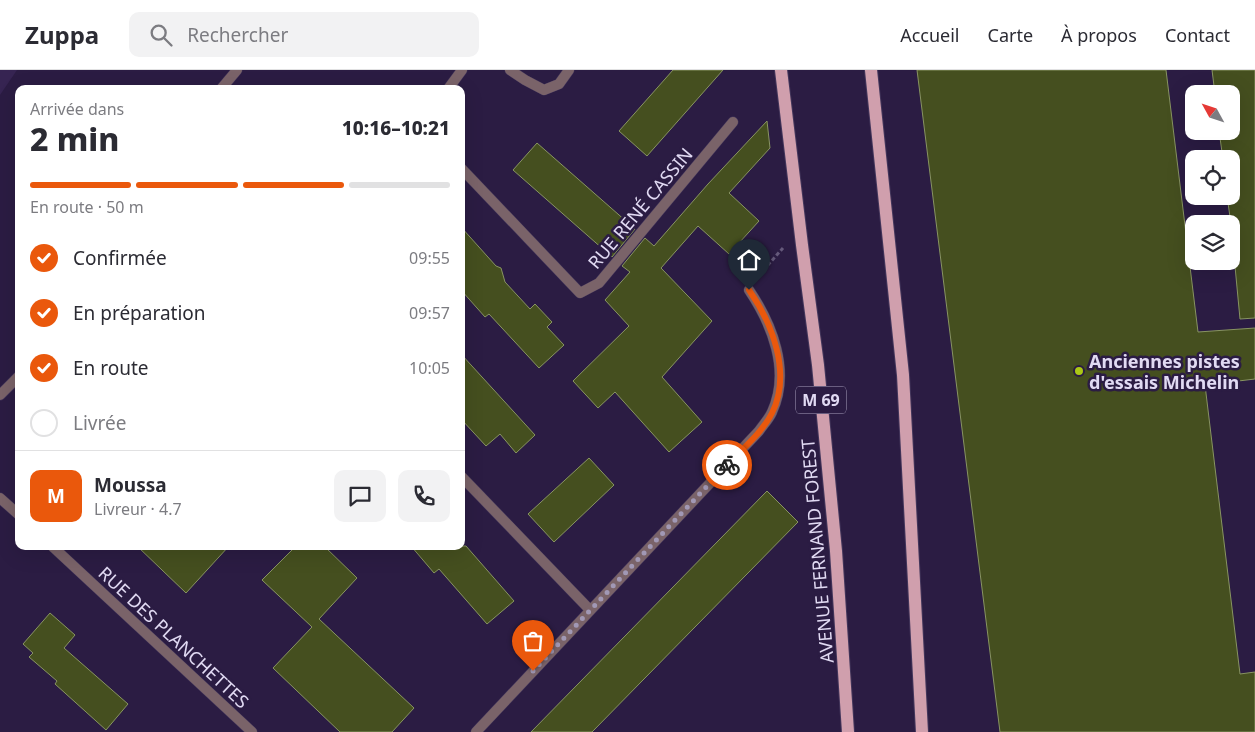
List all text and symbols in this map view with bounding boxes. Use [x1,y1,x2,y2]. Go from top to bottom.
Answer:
search box [129,12,479,57]
text: Zuppa [25,18,99,51]
icon: search [147,21,175,49]
text: Rechercher [187,22,288,48]
text: Accueil [900,23,960,47]
text: Carte [988,23,1033,47]
text: À propos [1061,23,1137,47]
text: Contact [1165,23,1230,47]
north arrow [1185,85,1240,140]
map controls [1185,85,1240,270]
text: Arrivée dans [30,98,124,120]
text: 10:16–10:21 [342,115,450,141]
text: 2 min [30,117,119,160]
street label: RUE RENÉ CASSIN [582,142,698,274]
button: locate [1185,150,1240,205]
text: En route · 50 m [30,196,144,218]
button: layers [1185,215,1240,270]
pin [728,239,770,290]
icon: check [30,244,58,272]
text: Confirmée [73,245,167,271]
icon: home [735,246,763,274]
text: 09:55 [409,247,450,269]
icon: check [30,299,58,327]
text: En préparation [73,300,206,326]
text: 09:57 [409,302,450,324]
place label: Anciennes pistes d'essais Michelin [1089,349,1240,394]
icon: check [30,354,58,382]
text: En route [73,355,149,381]
text: 10:05 [409,357,450,379]
marker: Anciennes pistes d'essais Michelin [1073,365,1085,377]
road number: M 69 [796,386,846,414]
text: Livrée [73,410,126,436]
street label: AVENUE FERNAND FOREST [795,438,839,664]
courier [702,440,752,490]
icon: bike [713,451,741,479]
button: chat [334,470,386,522]
button: phone [398,470,450,522]
text: Moussa [94,472,167,498]
text: M [47,483,65,509]
text: Livreur · 4.7 [94,498,182,520]
street label: RUE DES PLANCHETTES [94,561,254,713]
pin [512,620,554,671]
icon: bag [519,627,547,655]

